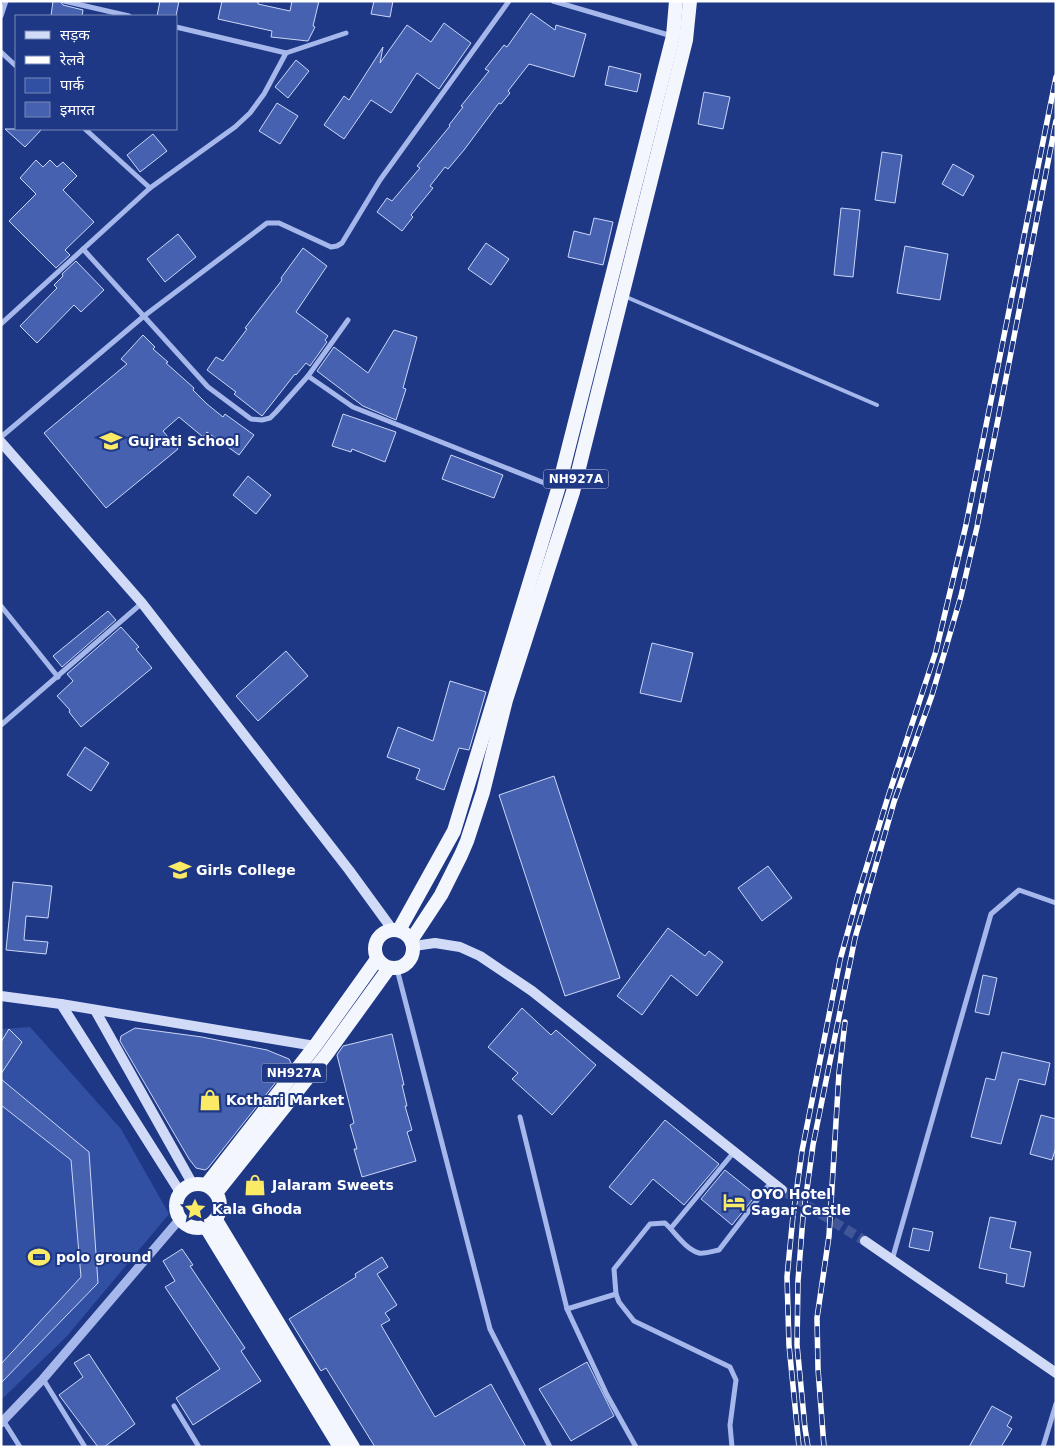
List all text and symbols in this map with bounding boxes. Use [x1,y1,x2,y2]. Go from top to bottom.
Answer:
legend [15,15,178,130]
text: सड़क [60,26,90,44]
text: रेलवे [59,51,85,69]
text: पार्क [60,76,84,94]
text: इमारत [60,101,95,119]
school or university icon: Gujrati School [98,428,124,454]
place label: Gujrati School [128,433,239,449]
road number: NH927A [544,469,608,488]
school or university icon: Girls College [167,857,193,883]
place label: Girls College [196,862,296,878]
road number: NH927A [262,1064,326,1082]
shop icon: Kothari Market [197,1087,223,1113]
place label: Kothari Market [226,1092,345,1108]
shop icon: Jalaram Sweets [242,1172,268,1198]
place label: Jalaram Sweets [271,1177,394,1193]
place label: OYO Hotel Sagar Castle [751,1186,851,1218]
hotel icon: OYO Hotel Sagar Castle [721,1189,747,1215]
place icon: Kala Ghoda [182,1196,208,1222]
place label: Kala Ghoda [212,1201,302,1217]
sports icon: polo ground [26,1244,52,1270]
place label: polo ground [56,1249,151,1265]

